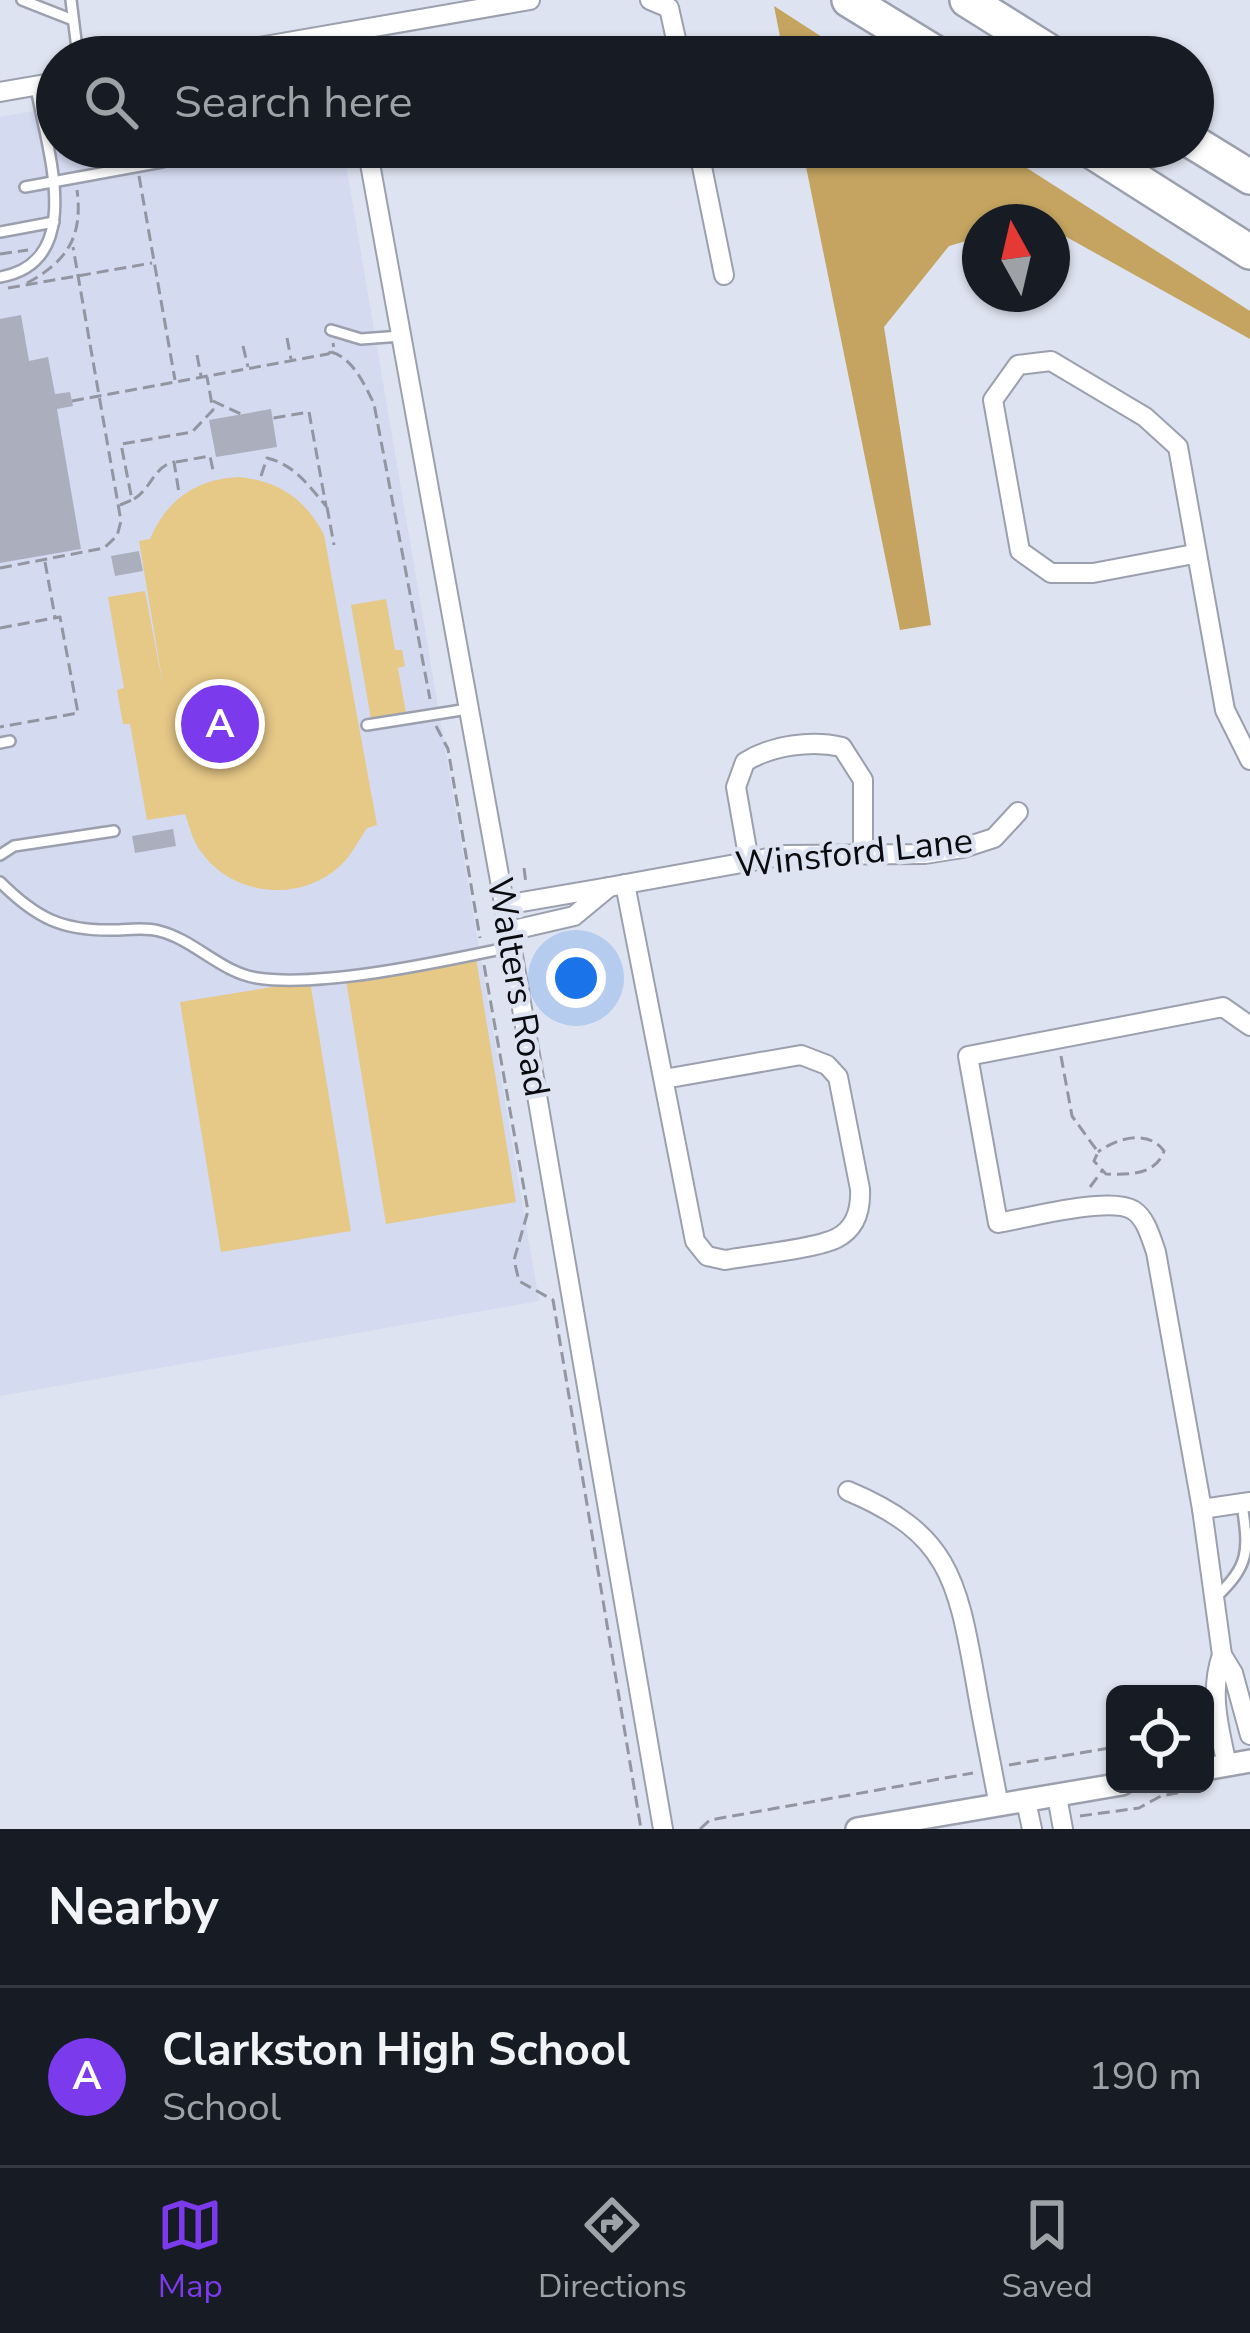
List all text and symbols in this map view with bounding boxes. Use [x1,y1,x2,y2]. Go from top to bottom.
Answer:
search box [36,36,1214,168]
icon: search [78,69,144,135]
text: Search here [174,72,413,133]
north arrow [962,204,1070,312]
pin: A [181,679,259,769]
street label: Winsford Lane [733,816,975,890]
street label: Walters Road [475,874,561,1100]
your location [546,948,606,1008]
map controls [1106,1685,1214,1793]
button: locate [1106,1685,1214,1793]
text: Nearby [48,1872,219,1942]
text: Clarkston High School [162,2020,630,2081]
text: A [72,2050,102,2103]
text: 190 m [1088,2050,1202,2103]
text: School [162,2081,281,2134]
tab: Map [157,2192,223,2309]
tab: Directions [538,2192,687,2309]
tab: Saved [1001,2192,1093,2309]

